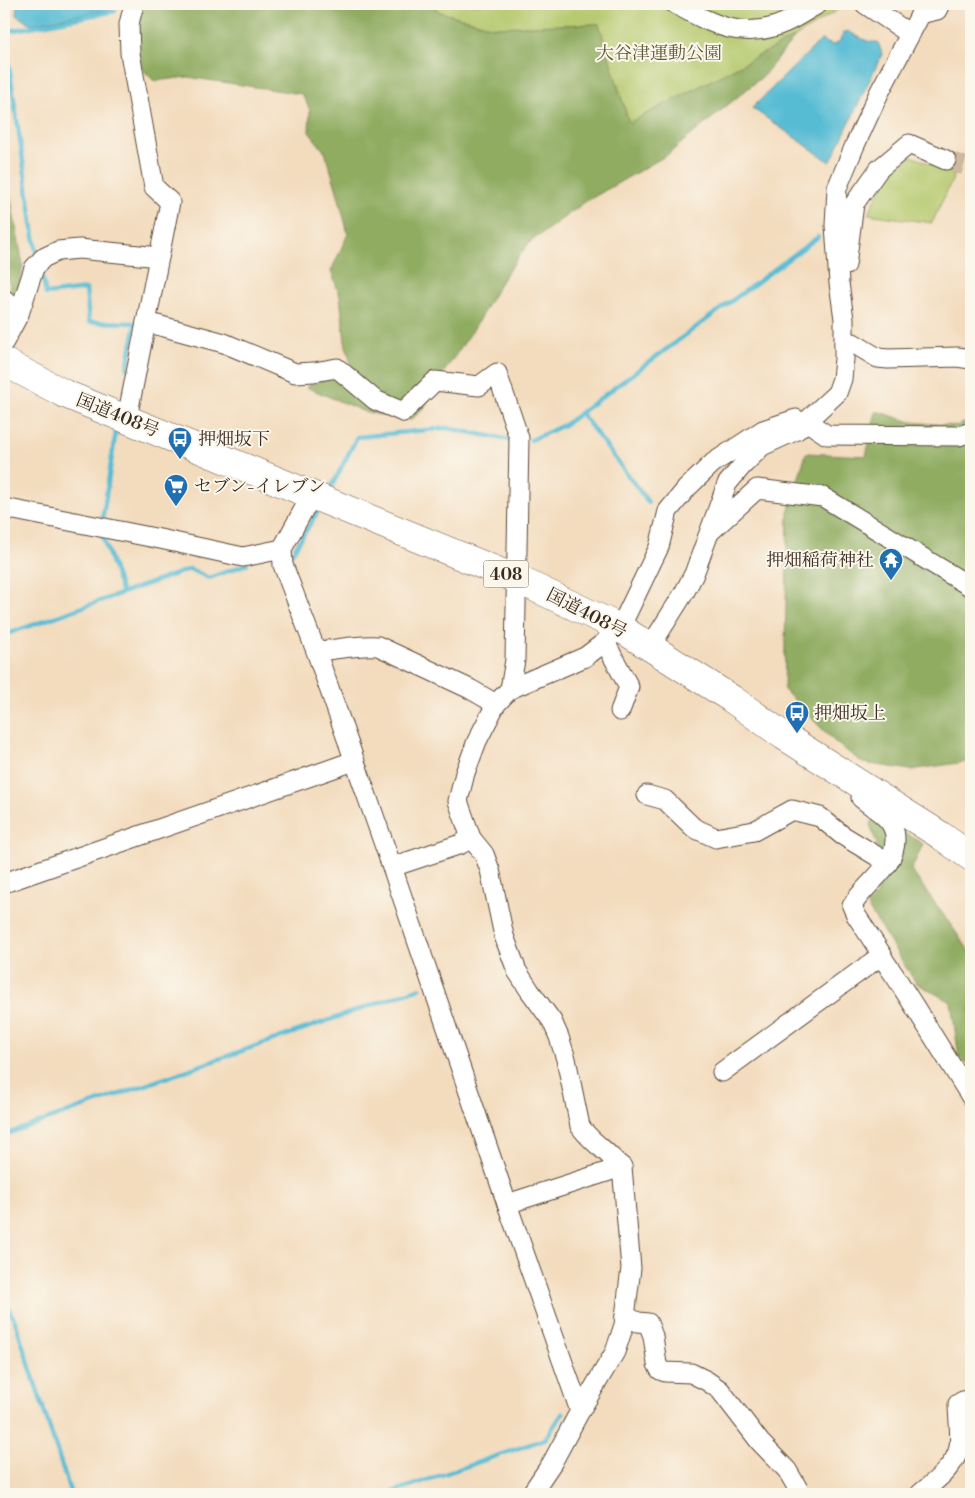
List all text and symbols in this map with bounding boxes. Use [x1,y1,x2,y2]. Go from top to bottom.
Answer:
park label: 大谷津運動公園 [596,42,722,65]
street label: 国道408号 [73,388,163,443]
bus stop icon: 押畑坂下 [167,426,193,460]
place label: 押畑坂下 [198,428,270,451]
supermarket icon: セブン-イレブン [163,473,189,507]
place label: セブン-イレブン [194,475,326,498]
temple icon: 押畑稲荷神社 [878,547,904,581]
place label: 押畑稲荷神社 [766,549,874,572]
road number: 408 [484,560,528,588]
street label: 国道408号 [542,583,631,644]
bus stop icon: 押畑坂上 [784,700,810,734]
place label: 押畑坂上 [814,702,886,725]

